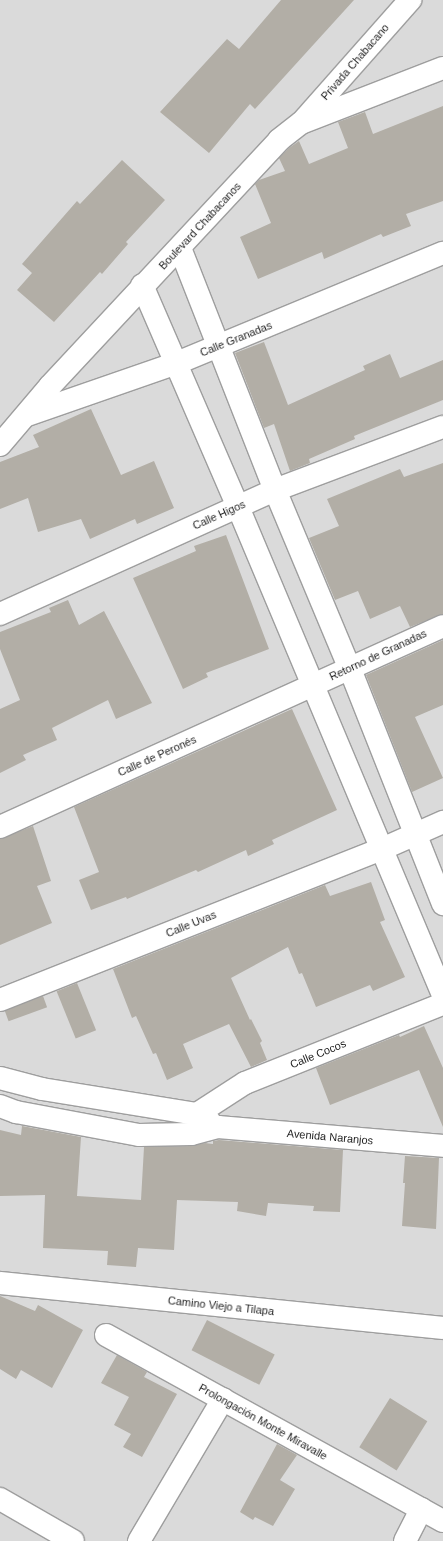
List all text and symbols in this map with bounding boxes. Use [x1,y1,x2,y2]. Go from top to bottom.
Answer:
street label: Privada Chabacano [318,21,392,103]
street label: Boulevard Chabacanos [156,180,244,272]
street label: Calle Granadas [198,319,274,359]
street label: Calle Higos [191,498,247,532]
street label: Retorno de Granadas [327,627,429,683]
street label: Calle de Peronés [116,733,198,779]
street label: Calle Uvas [164,908,218,940]
street label: Calle Cocos [288,1037,348,1071]
street label: Avenida Naranjos [286,1127,374,1147]
street label: Camino Viejo a Tilapa [167,1294,275,1318]
street label: Prolongación Monte Miravalle [196,1381,330,1463]

